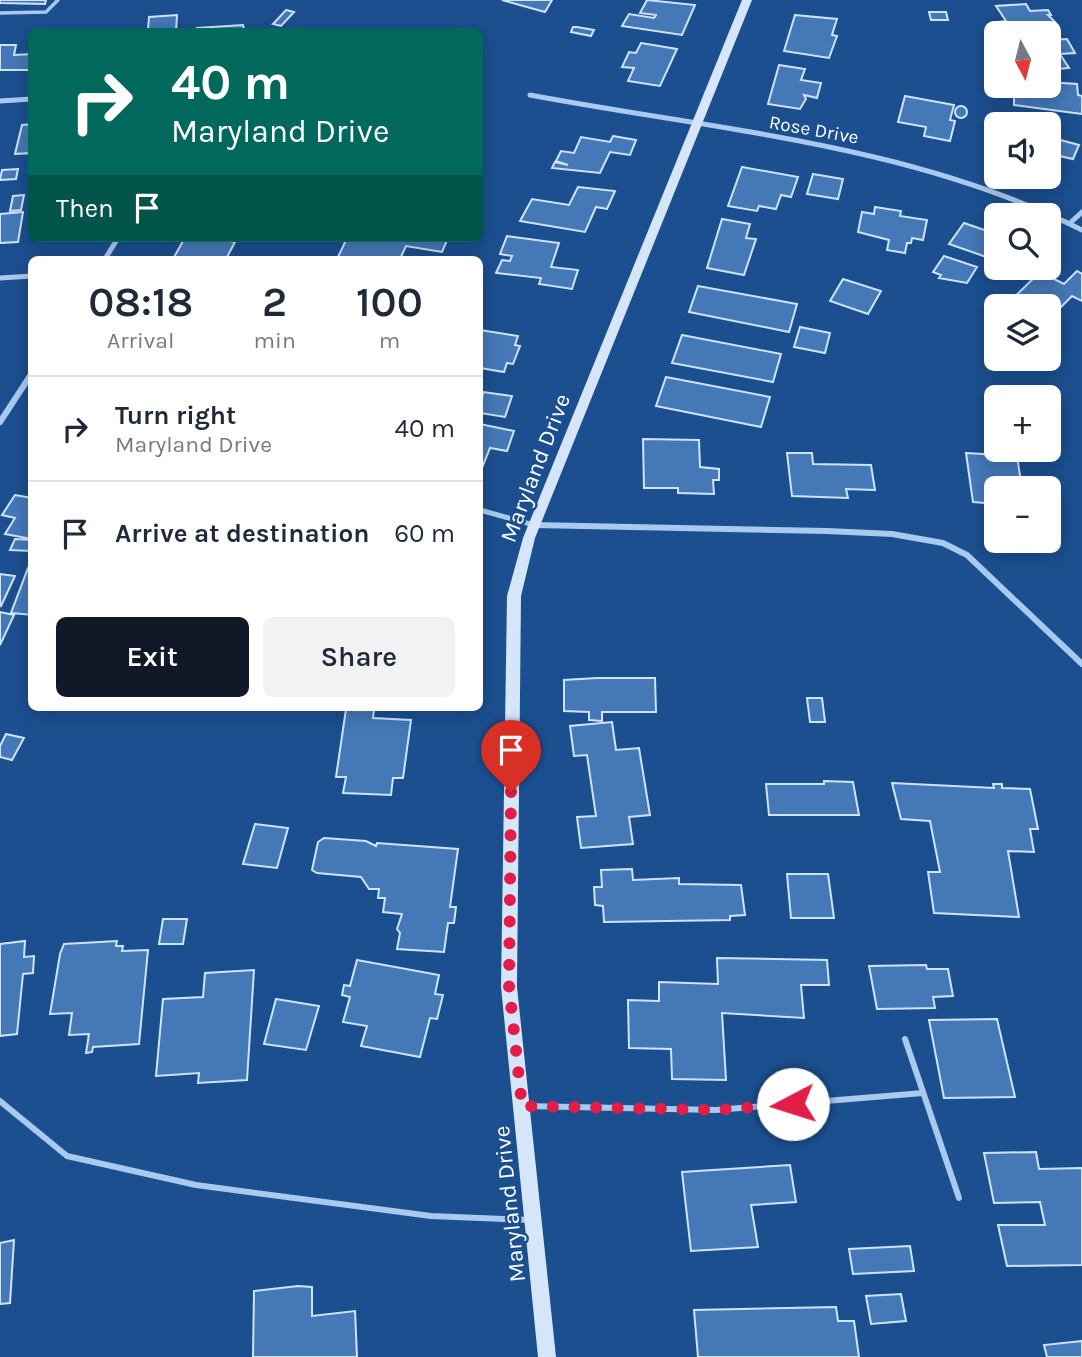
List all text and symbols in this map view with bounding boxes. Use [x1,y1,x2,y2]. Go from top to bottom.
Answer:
north arrow [984,21,1060,98]
map controls [984,21,1061,553]
text: 40 m [171,54,290,111]
icon: right [56,56,147,147]
street label: Rose Drive [767,111,860,149]
button: sound [984,112,1061,189]
text: Maryland Drive [171,113,389,150]
icon: arrive [128,189,166,227]
text: Then [56,193,114,224]
button: search [984,203,1061,280]
text: 08:18 [88,277,193,327]
text: 2 [262,277,287,327]
text: 100 [356,277,423,327]
button: layers [984,294,1061,371]
text: Arrival [107,327,174,354]
text: min [254,327,296,354]
text: m [379,327,400,354]
button: + [984,385,1061,462]
street label: Maryland Drive [495,390,576,546]
text: Turn right [115,400,236,431]
icon: right [56,410,94,448]
text: 40 m [395,413,455,444]
text: Maryland Drive [115,431,272,458]
button: − [984,476,1061,553]
icon: arrive [56,515,94,553]
text: Arrive at destination [115,518,369,549]
text: 60 m [394,518,455,549]
button: Exit [56,617,249,697]
button: Share [263,617,455,697]
pin [481,720,541,792]
icon: arrive [492,731,530,769]
position arrow [756,1067,830,1141]
street label: Maryland Drive [488,1124,531,1283]

